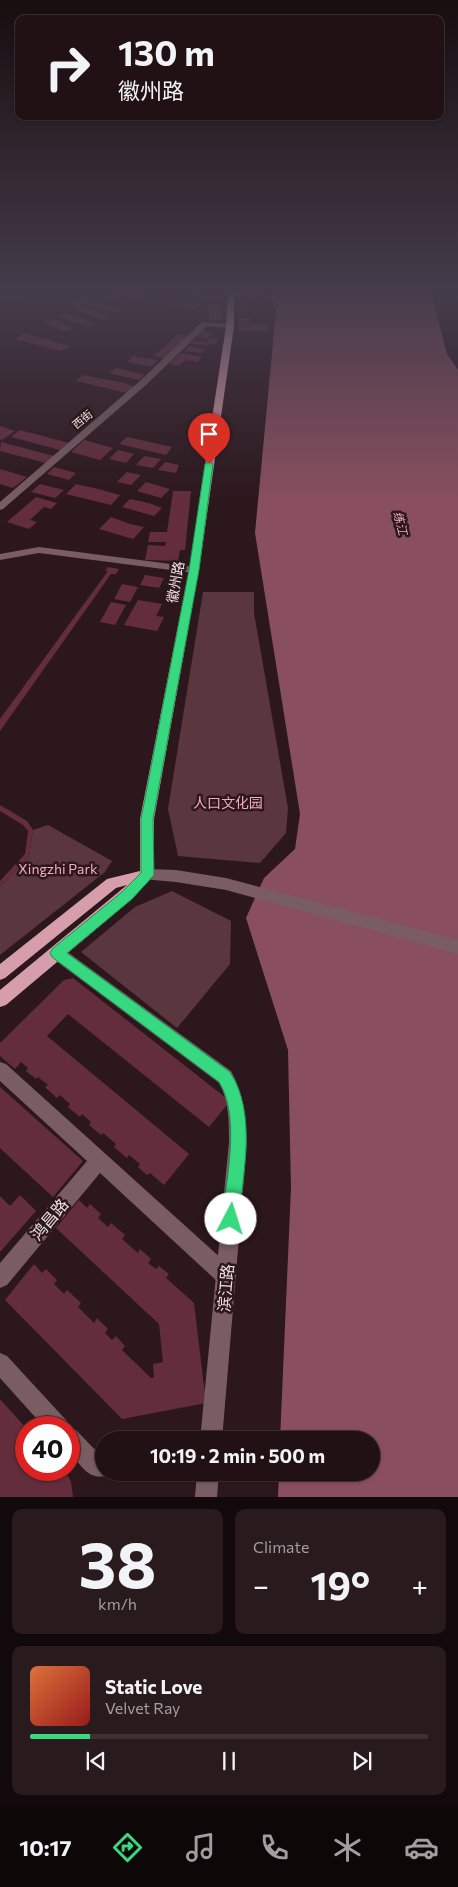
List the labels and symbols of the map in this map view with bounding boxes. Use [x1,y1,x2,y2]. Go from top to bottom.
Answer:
street label: 西街 [69,407,95,431]
pin [188,413,230,464]
water label: 练江 [391,510,411,538]
street label: 徽州路 [163,560,187,604]
park label: 人口文化园 [193,794,263,811]
park label: Xingzhi Park [18,860,98,877]
position arrow [204,1192,256,1244]
street label: 鸿昌路 [26,1195,72,1243]
street label: 滨江路 [213,1263,237,1313]
speed limit sign: 40 [15,1416,80,1481]

